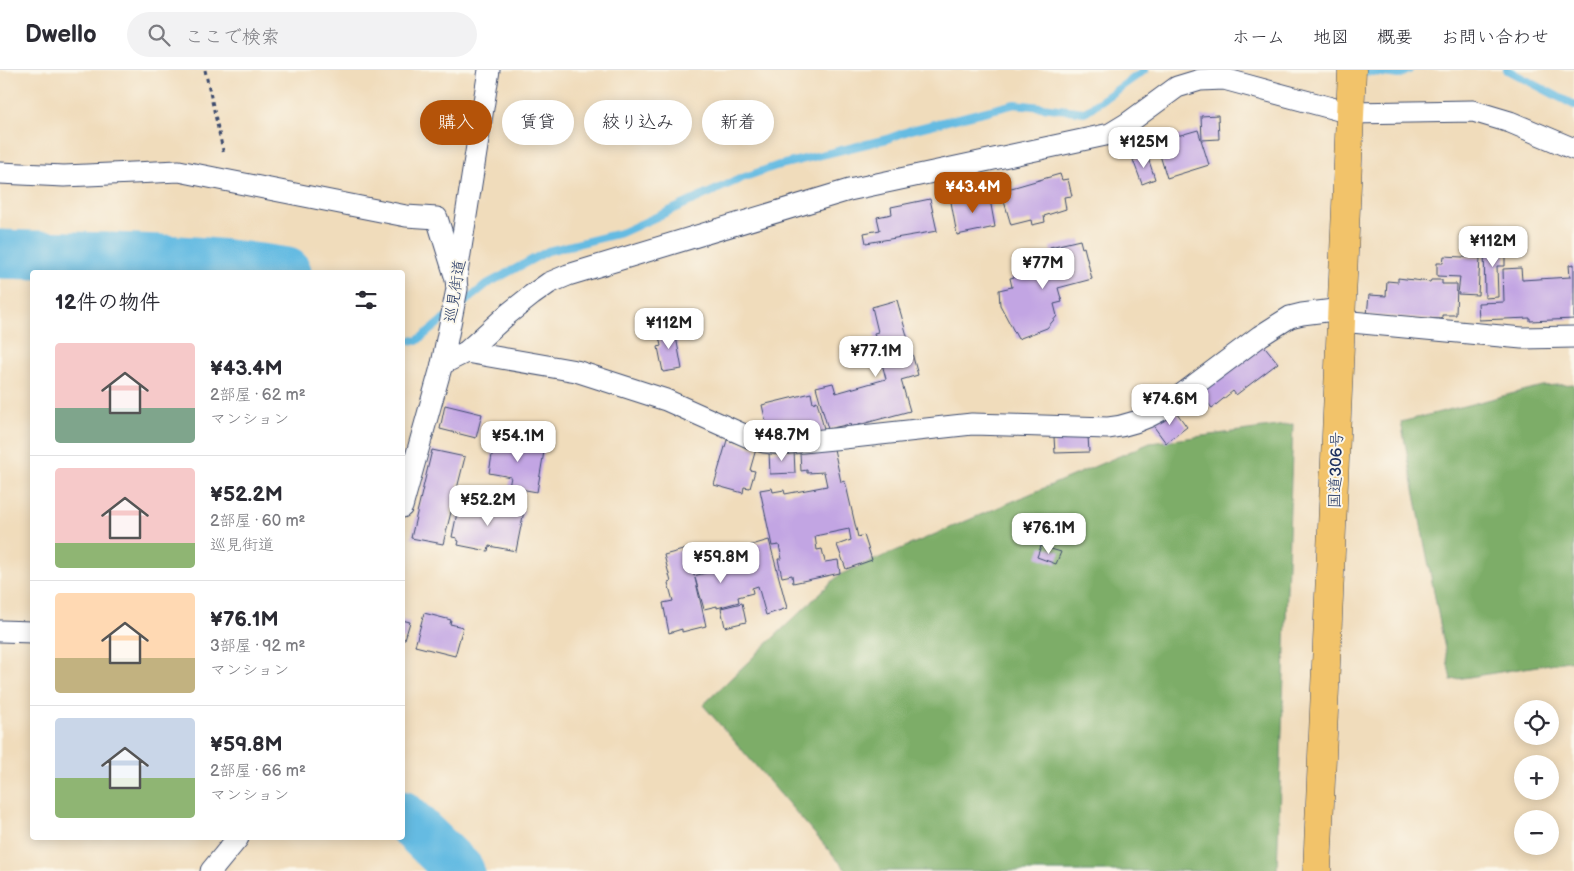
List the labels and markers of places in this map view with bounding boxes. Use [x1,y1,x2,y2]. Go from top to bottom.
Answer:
pin: ¥125M [1109,126,1179,169]
pin: ¥43.4M [932,172,1014,214]
pin: ¥112M [1458,226,1528,268]
pin: ¥77M [1013,248,1073,290]
pin: ¥112M [634,308,704,350]
pin: ¥77.1M [835,336,917,378]
pin: ¥74.6M [1129,384,1211,426]
pin: ¥54.1M [477,420,559,463]
pin: ¥48.7M [741,420,823,462]
pin: ¥52.2M [447,484,529,527]
pin: ¥76.1M [1008,512,1090,555]
pin: ¥59.8M [680,542,762,584]

